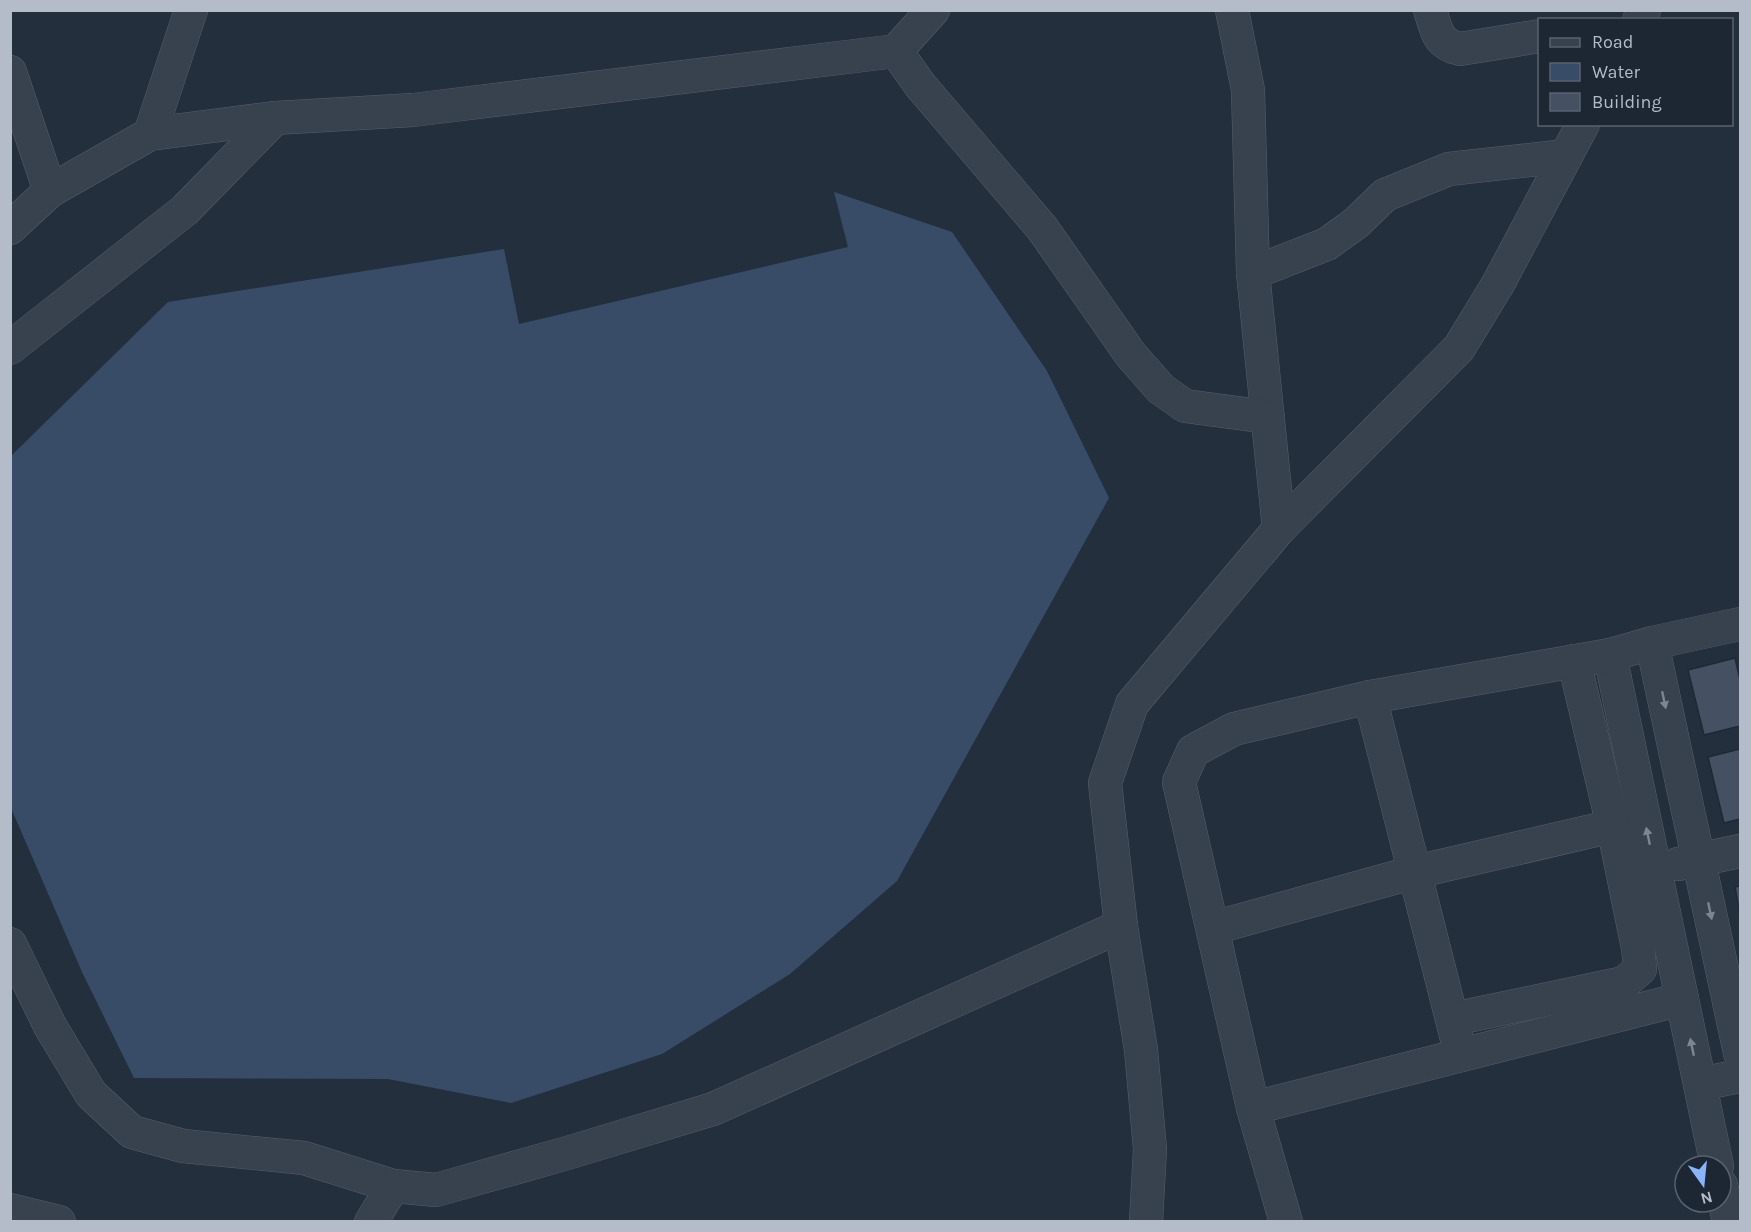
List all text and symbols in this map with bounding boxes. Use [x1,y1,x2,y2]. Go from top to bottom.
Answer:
legend [1538,18,1733,126]
text: Road [1592,31,1633,53]
text: Water [1592,61,1640,83]
text: Building [1592,91,1662,113]
one-way arrow [1660,691,1669,710]
one-way arrow [1643,826,1652,845]
one-way arrow [1705,902,1715,920]
one-way arrow [1687,1037,1696,1056]
north arrow [1673,1154,1733,1214]
text: N [1699,1187,1715,1209]

